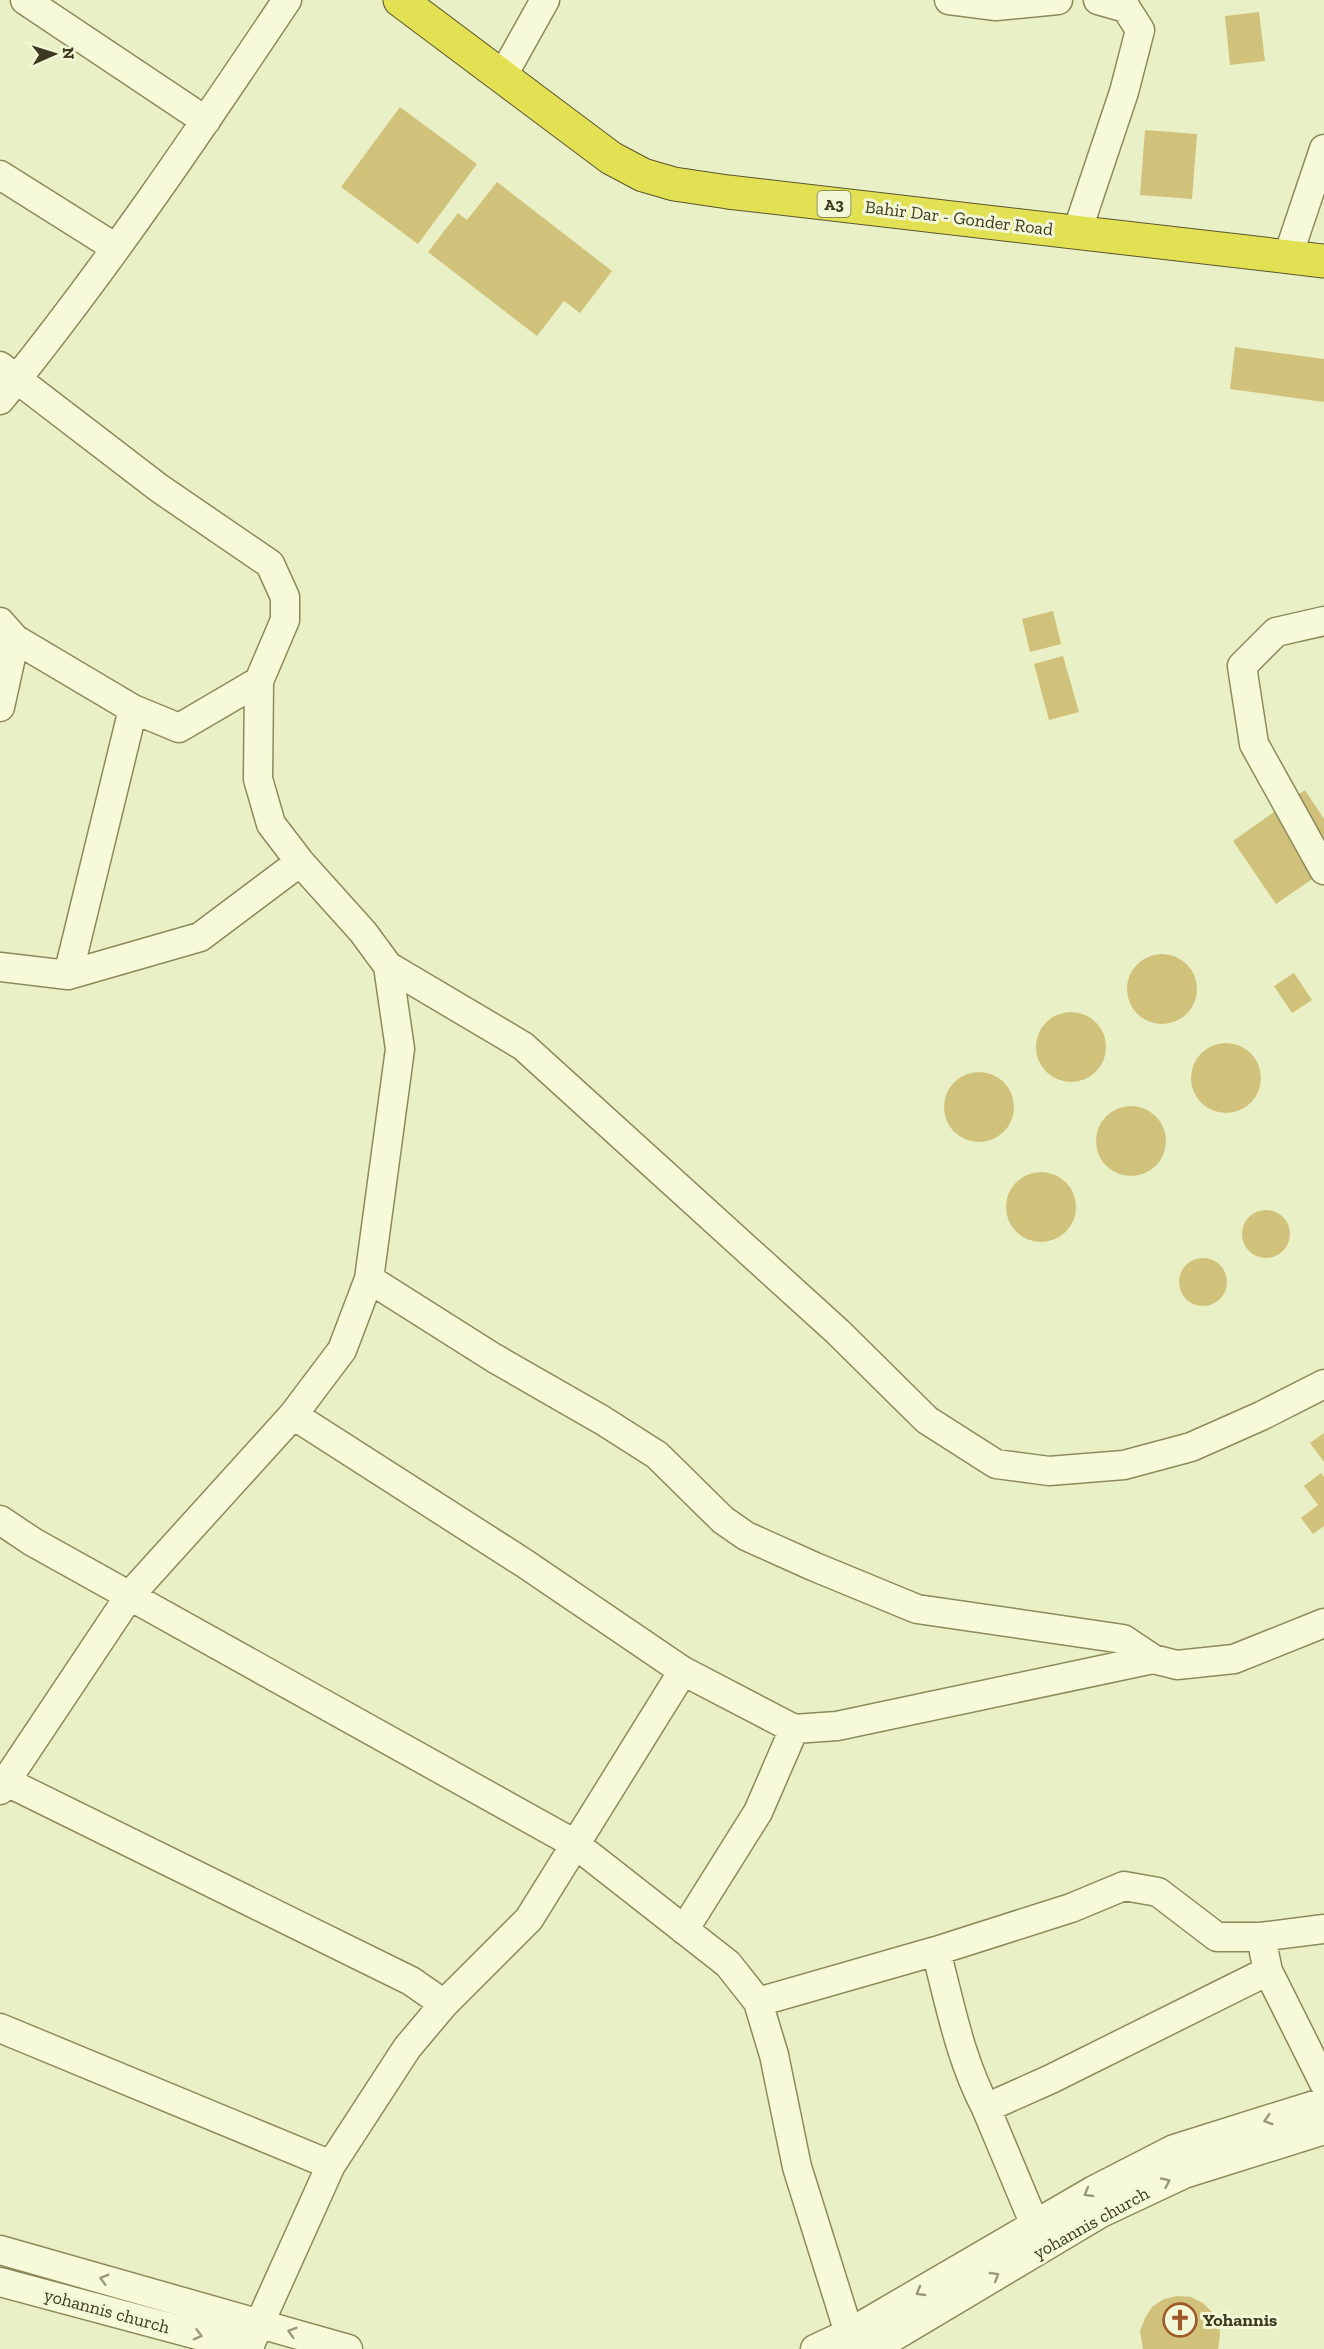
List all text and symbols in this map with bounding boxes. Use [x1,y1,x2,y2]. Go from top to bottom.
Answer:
north arrow [24,24,84,84]
text: N [59,47,78,60]
road number: A3 [818,191,850,217]
street label: Bahir Dar - Gonder Road [864,196,1054,240]
one-way arrow [1263,2112,1274,2125]
one-way arrow [1160,2178,1171,2190]
street label: yohannis church [1029,2182,1153,2264]
one-way arrow [1084,2186,1095,2197]
one-way arrow [989,2272,999,2283]
one-way arrow [100,2274,110,2287]
street label: yohannis church [42,2284,172,2338]
one-way arrow [916,2284,926,2296]
church icon: Yohannis [1162,2302,1198,2338]
place label: Yohannis [1203,2309,1277,2331]
one-way arrow [287,2327,298,2339]
one-way arrow [193,2328,203,2341]

